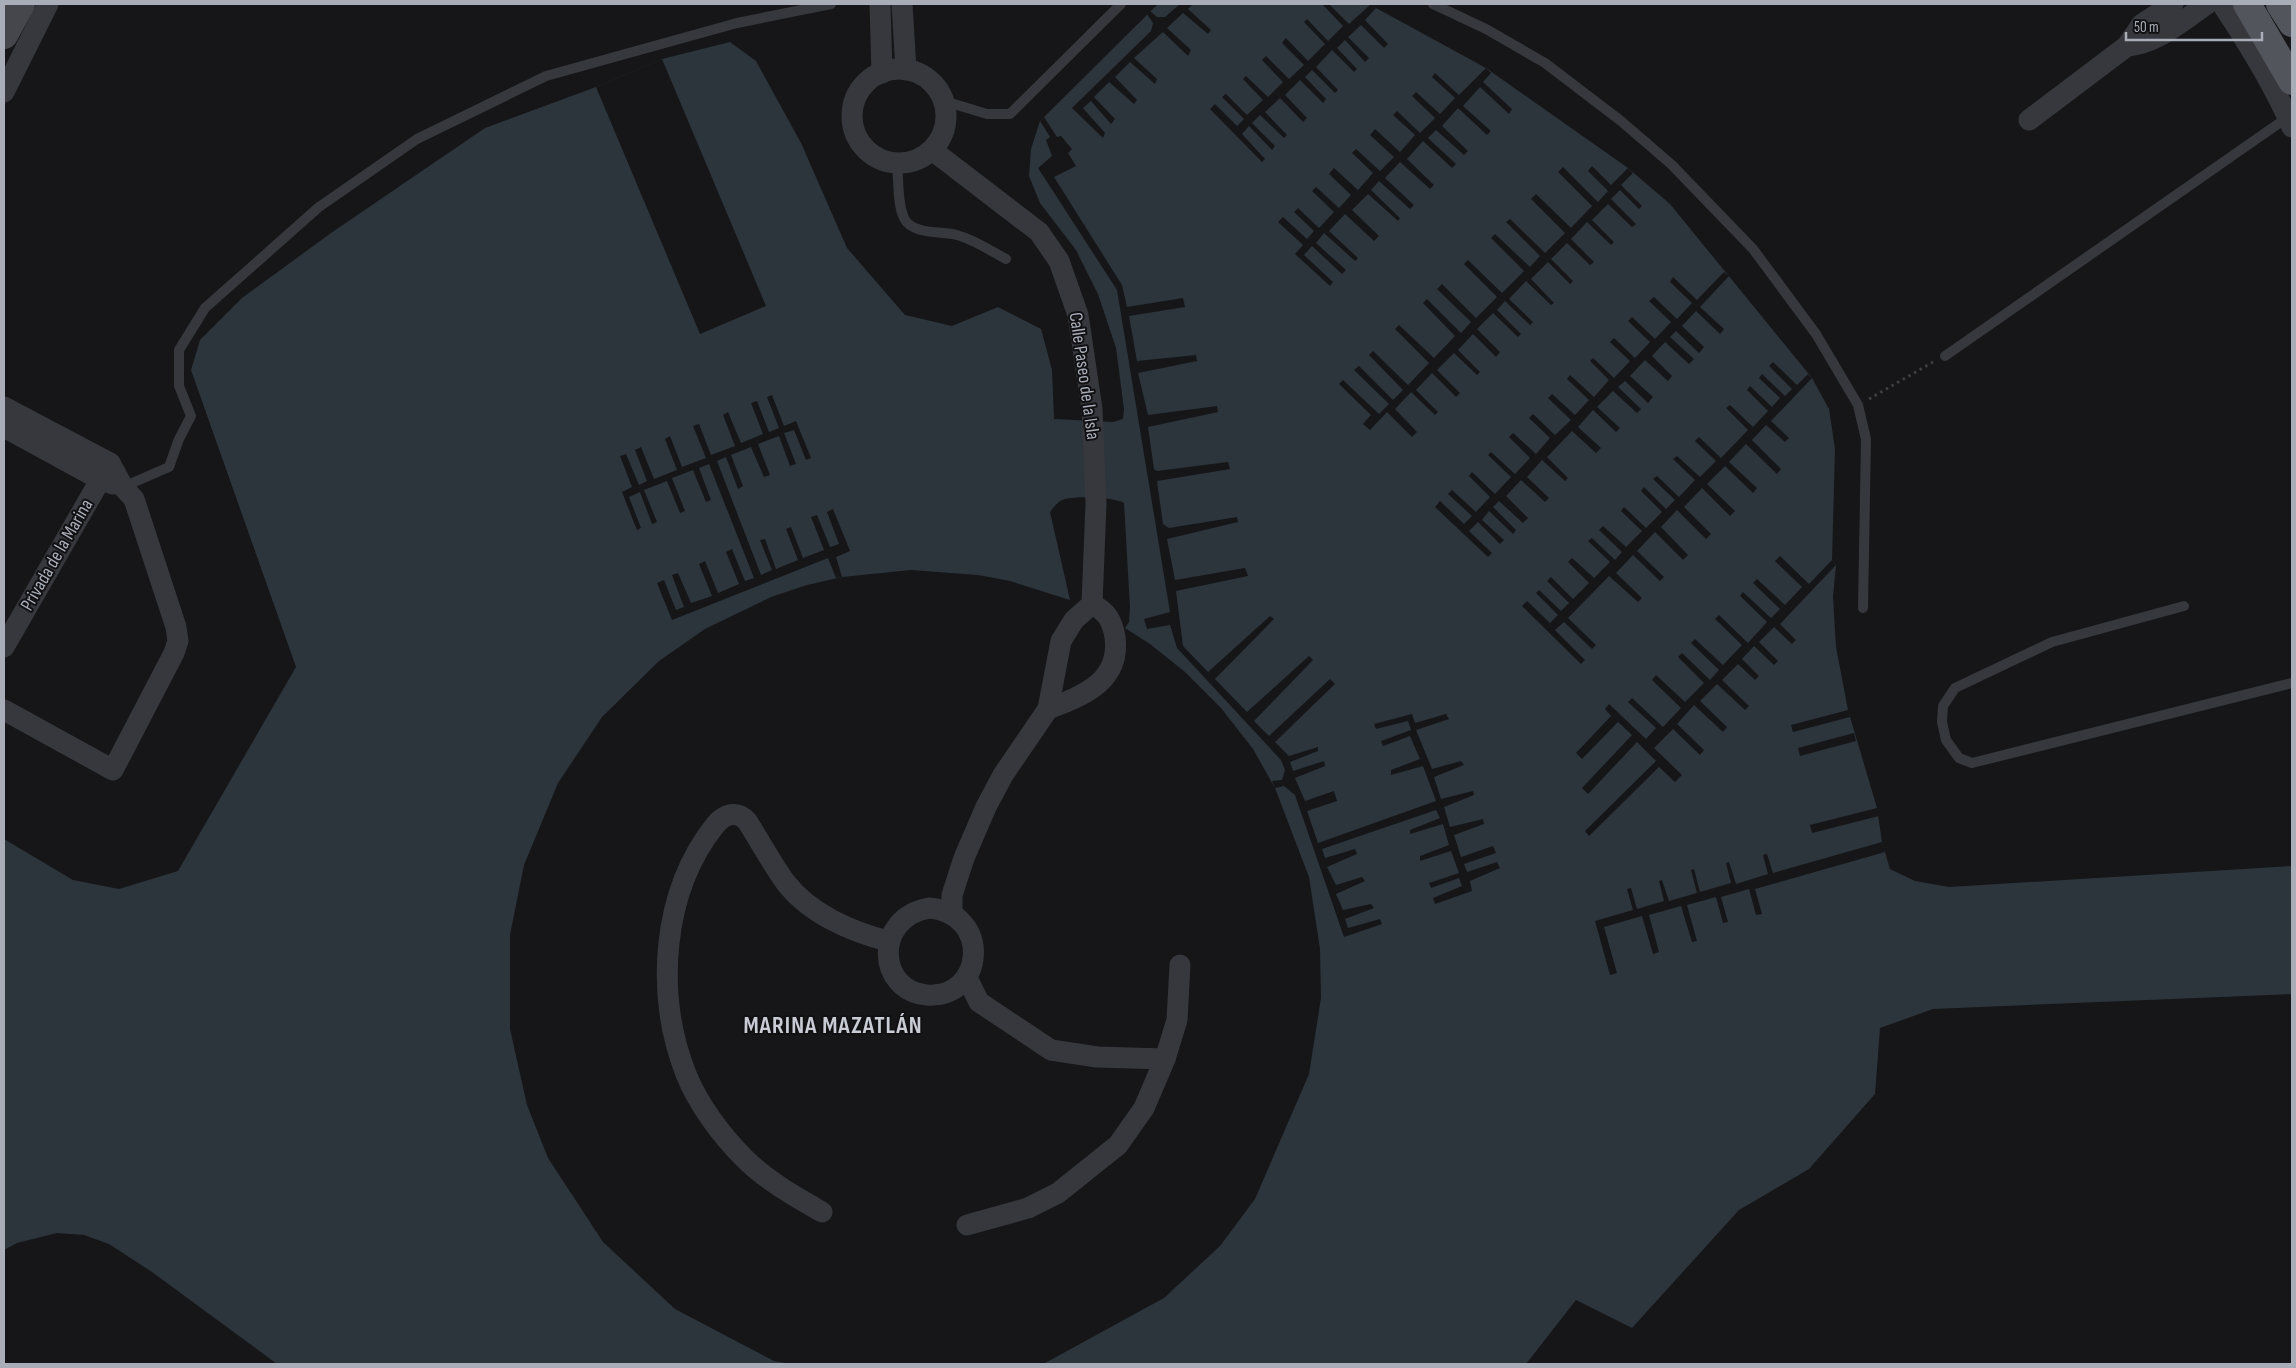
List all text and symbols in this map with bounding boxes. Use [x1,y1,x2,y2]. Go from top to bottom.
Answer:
scale bar [2126,10,2262,42]
text: 50 m [2134,18,2159,37]
street label: Calle Paseo de la Isla [1064,311,1104,441]
street label: Privada de la Marina [16,495,98,615]
district label: MARINA MAZATLÁN [743,1011,923,1040]

